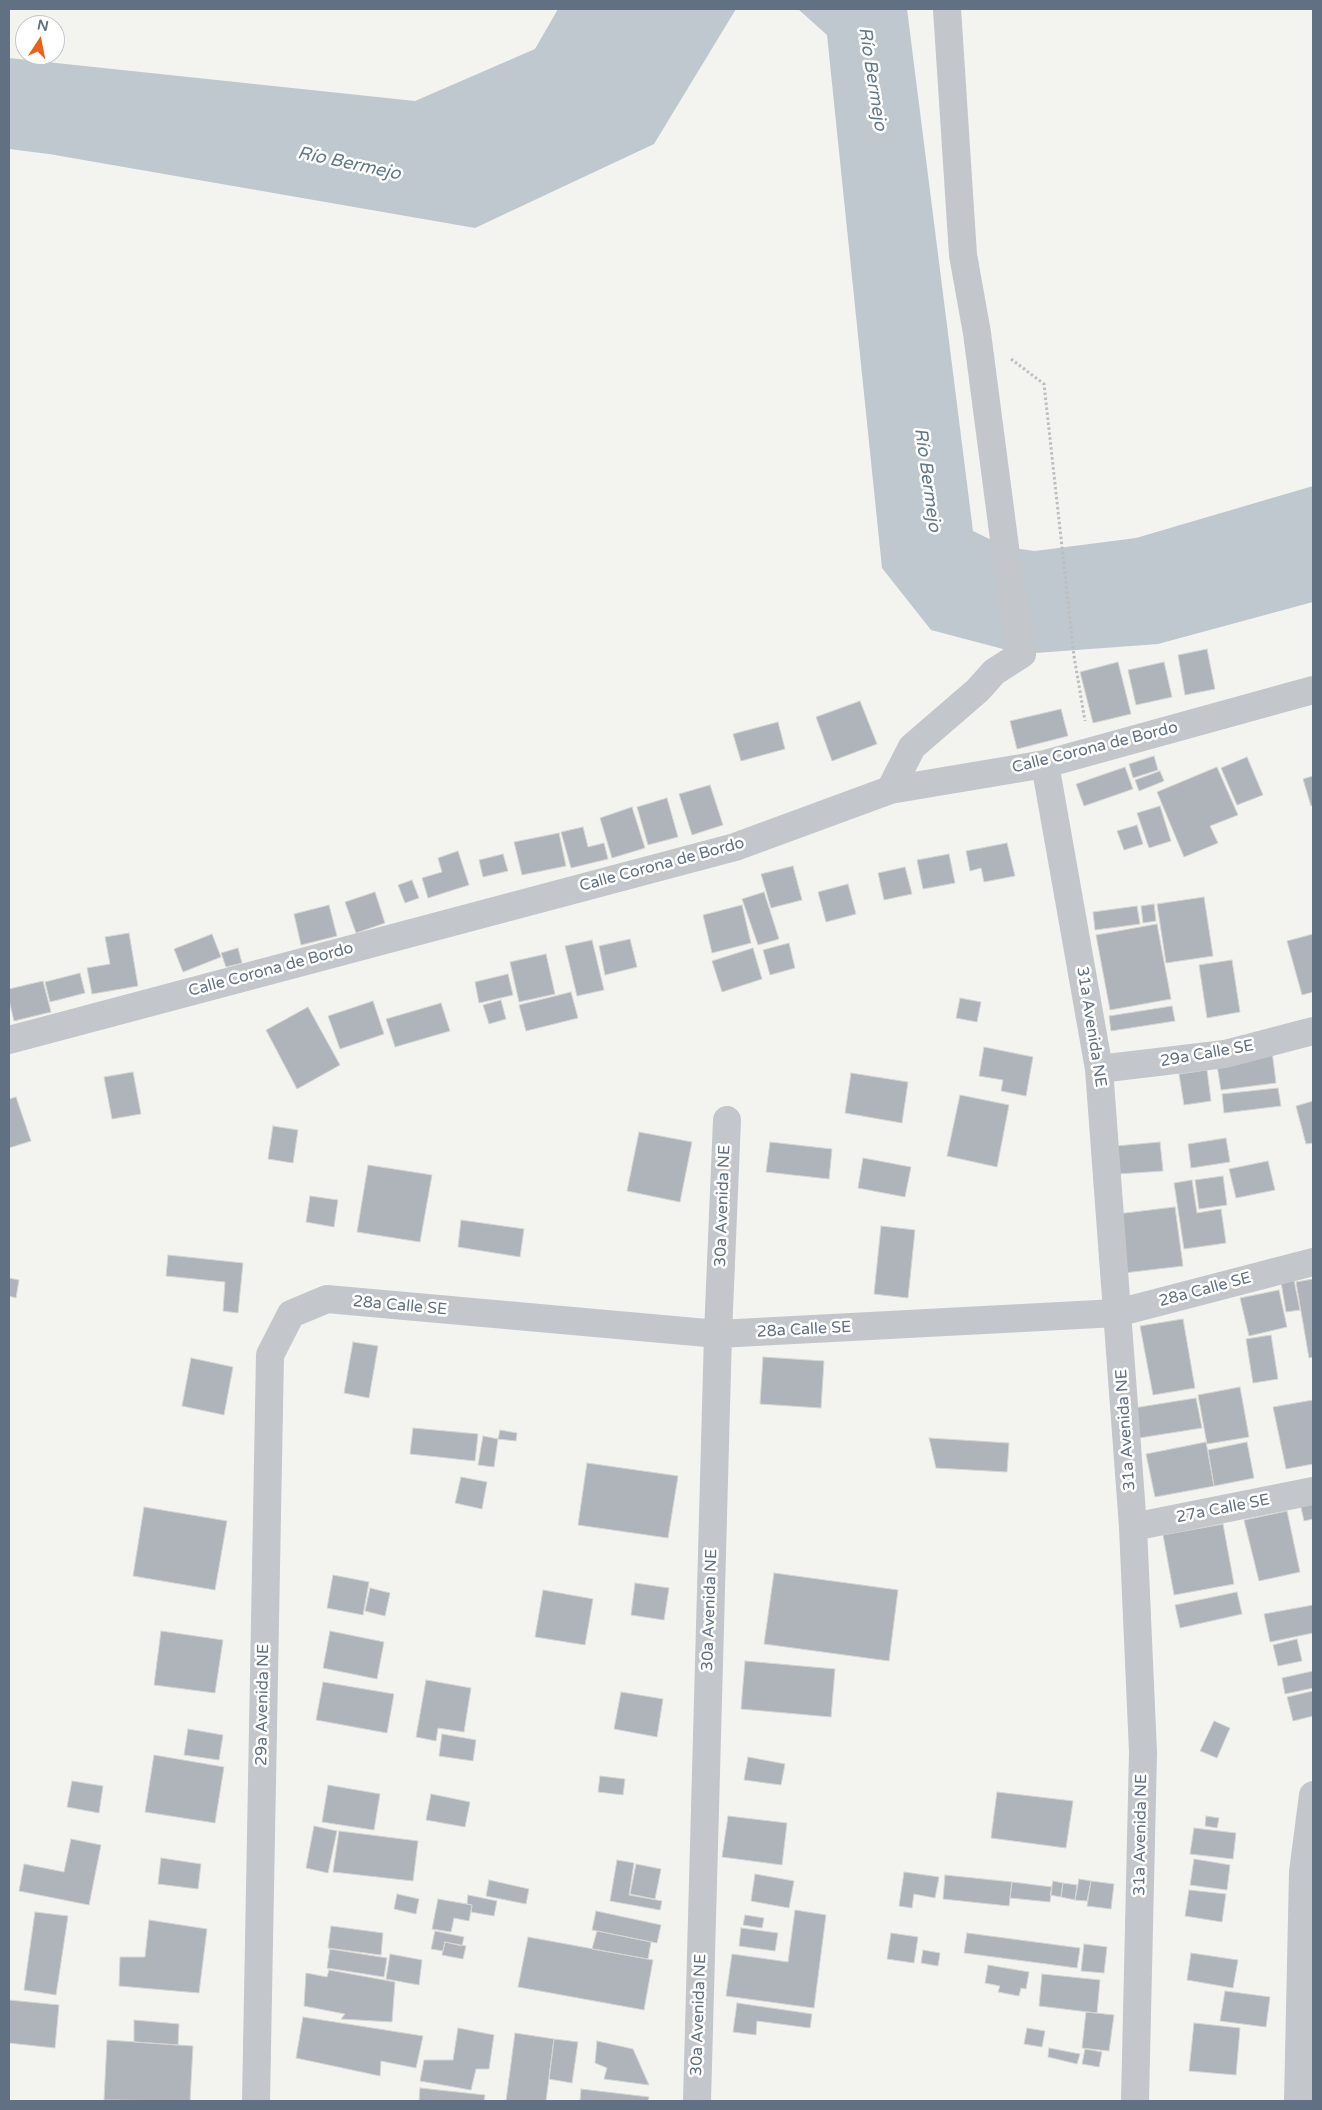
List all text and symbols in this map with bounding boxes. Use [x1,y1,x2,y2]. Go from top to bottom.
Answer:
north arrow [15,15,65,65]
text: N [36,16,50,35]
water label: Río Bermejo [853,26,891,132]
water label: Río Bermejo [296,143,402,185]
water label: Río Bermejo [909,427,945,533]
street label: Calle Corona de Bordo [1010,718,1180,778]
street label: Calle Corona de Bordo [577,834,747,896]
street label: Calle Corona de Bordo [186,939,356,1001]
street label: 31a Avenida NE [1072,965,1110,1089]
street label: 29a Calle SE [1159,1036,1255,1072]
street label: 30a Avenida NE [711,1145,735,1267]
street label: 28a Calle SE [1157,1268,1253,1312]
street label: 28a Calle SE [352,1292,448,1320]
street label: 28a Calle SE [756,1318,852,1342]
street label: 31a Avenida NE [1112,1368,1140,1492]
street label: 27a Calle SE [1175,1491,1271,1527]
street label: 30a Avenida NE [698,1549,722,1671]
street label: 29a Avenida NE [252,1644,274,1766]
street label: 31a Avenida NE [1130,1774,1152,1896]
street label: 30a Avenida NE [687,1954,711,2076]

